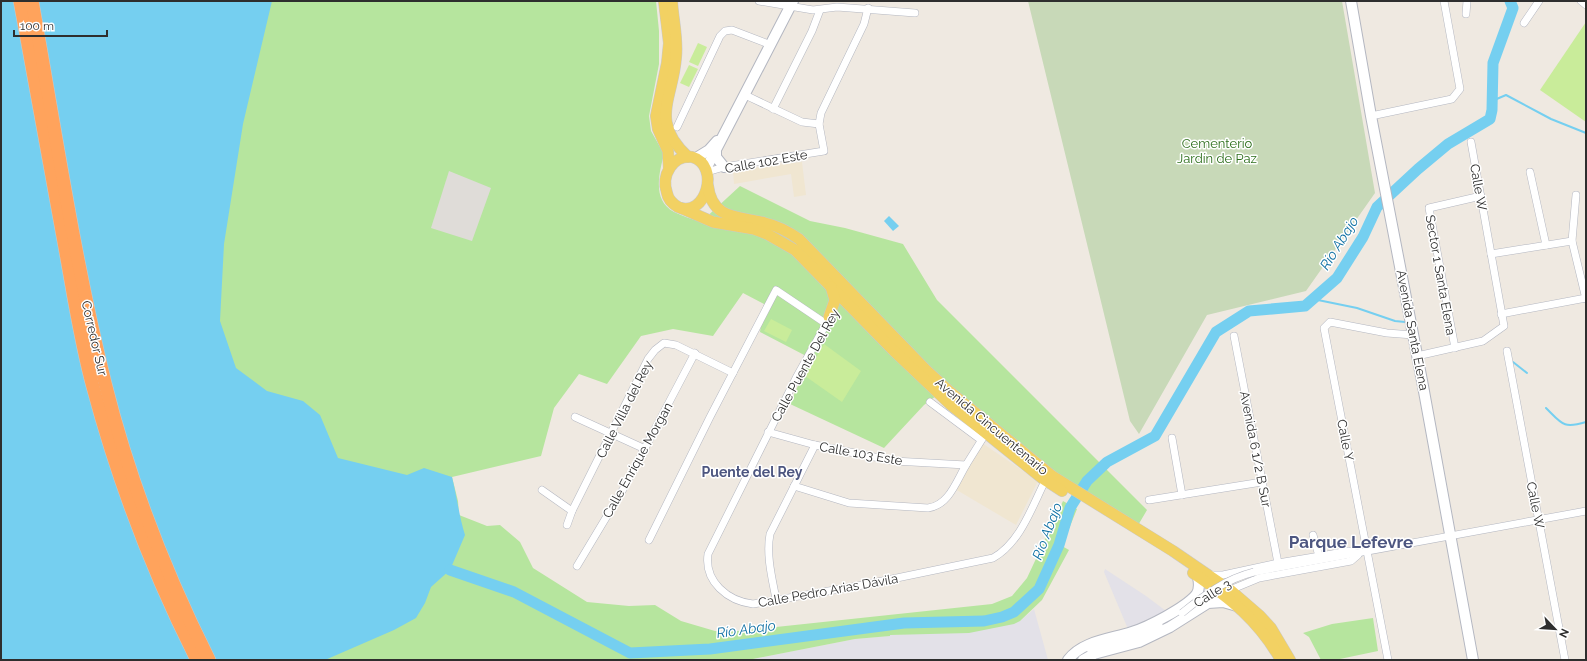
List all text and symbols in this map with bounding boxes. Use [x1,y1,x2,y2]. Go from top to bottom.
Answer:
scale bar [14,12,107,38]
text: 100 m [20,19,54,33]
park label: Cementerio Jardín de Paz [1177,136,1257,166]
street label: Calle 102 Este [724,147,809,176]
street label: Calle W [1467,163,1490,212]
water label: Río Abajo [1316,213,1362,273]
street label: Sector 1 Santa Elena [1423,214,1458,337]
street label: Avenida Santa Elena [1393,269,1432,392]
street label: Corredor Sur [79,299,111,378]
street label: Calle Puente Del Rey [768,306,843,424]
street label: Calle Villa del Rey [593,358,656,461]
street label: Avenida Cincuentenario [932,375,1051,478]
street label: Avenida 6 1/2 B Sur [1237,390,1274,509]
street label: Calle Enrique Morgan [599,400,675,521]
street label: Calle Y [1334,418,1357,463]
street label: Calle 103 Este [818,439,904,468]
district label: Puente del Rey [702,464,803,480]
street label: Calle W [1524,481,1547,530]
water label: Río Abajo [1029,500,1065,562]
district label: Parque Lefevre [1289,532,1413,552]
street label: Calle Pedro Arias Dávila [757,571,899,610]
street label: Calle 3 [1191,576,1234,611]
north arrow [1535,609,1575,649]
water label: Río Abajo [715,617,777,641]
text: N [1556,626,1571,640]

